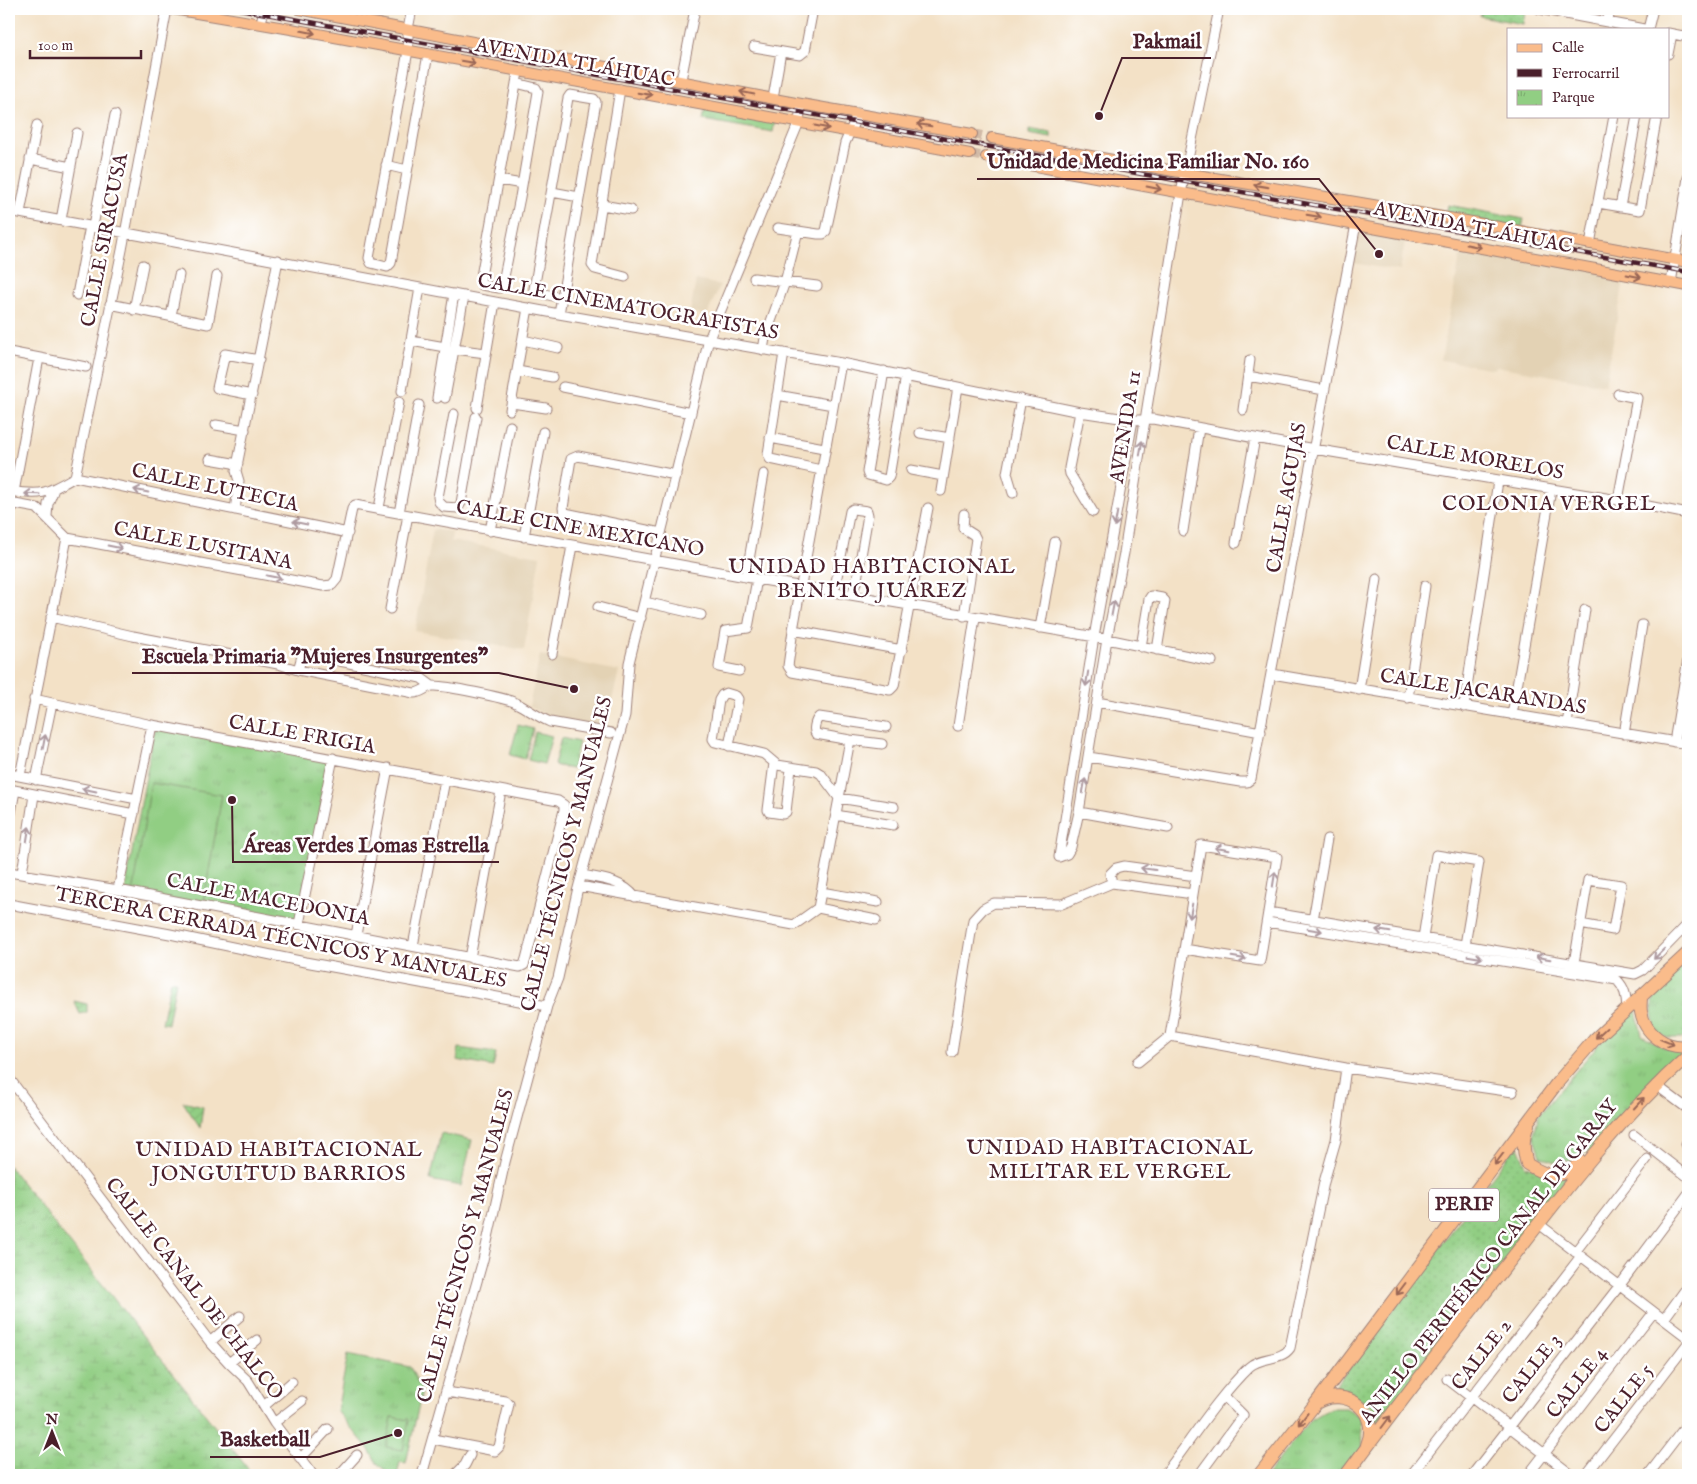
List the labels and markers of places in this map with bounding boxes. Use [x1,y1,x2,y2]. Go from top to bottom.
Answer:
callout: Pakmail [1122,22,1211,58]
callout: Unidad de Medicina Familiar No. 160 [977,143,1319,179]
callout: Escuela Primaria "Mujeres Insurgentes" [132,637,499,673]
callout: Áreas Verdes Lomas Estrella [233,826,499,862]
callout: Basketball [210,1421,320,1457]

